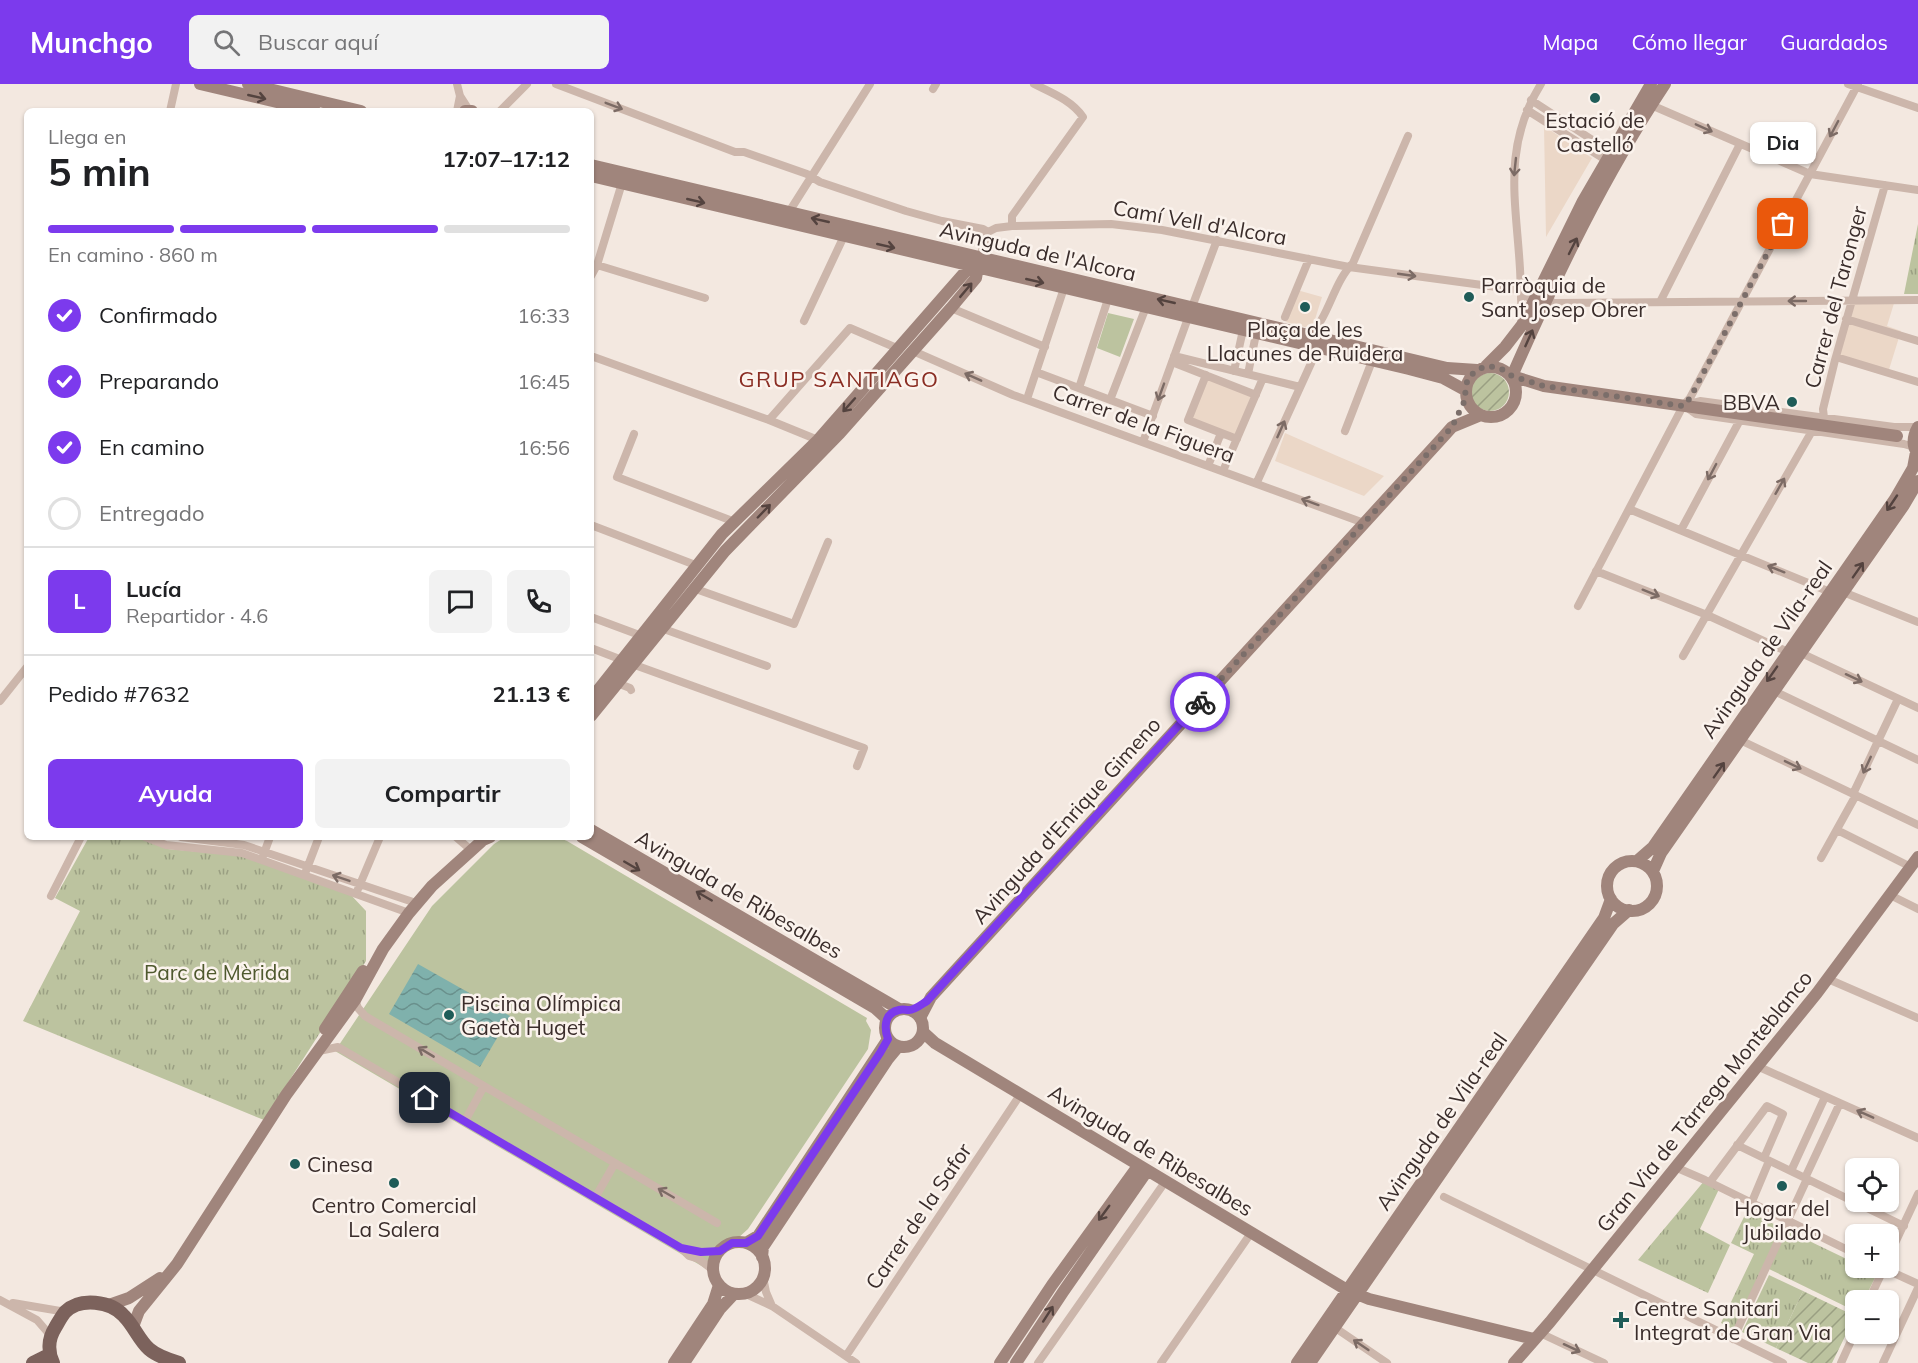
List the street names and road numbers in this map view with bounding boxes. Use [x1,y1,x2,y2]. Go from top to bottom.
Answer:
street label: Camí Vell d'Alcora [1111,194,1289,250]
street label: Carrer del Taronger [1798,203,1872,391]
street label: Avinguda de l'Alcora [937,216,1139,286]
street label: Carrer de la Figuera [1049,378,1239,468]
street label: Avinguda de Vila-real [1695,555,1837,743]
street label: Avinguda d'Enrique Gimeno [966,711,1166,929]
street label: Avinguda de Ribesalbes [631,824,847,964]
street label: Gran Via de Tàrrega Monteblanco [1590,965,1818,1237]
street label: Avinguda de Vila-real [1370,1027,1512,1215]
street label: Avinguda de Ribesalbes [1044,1079,1258,1221]
street label: Carrer de la Safor [859,1138,977,1294]

